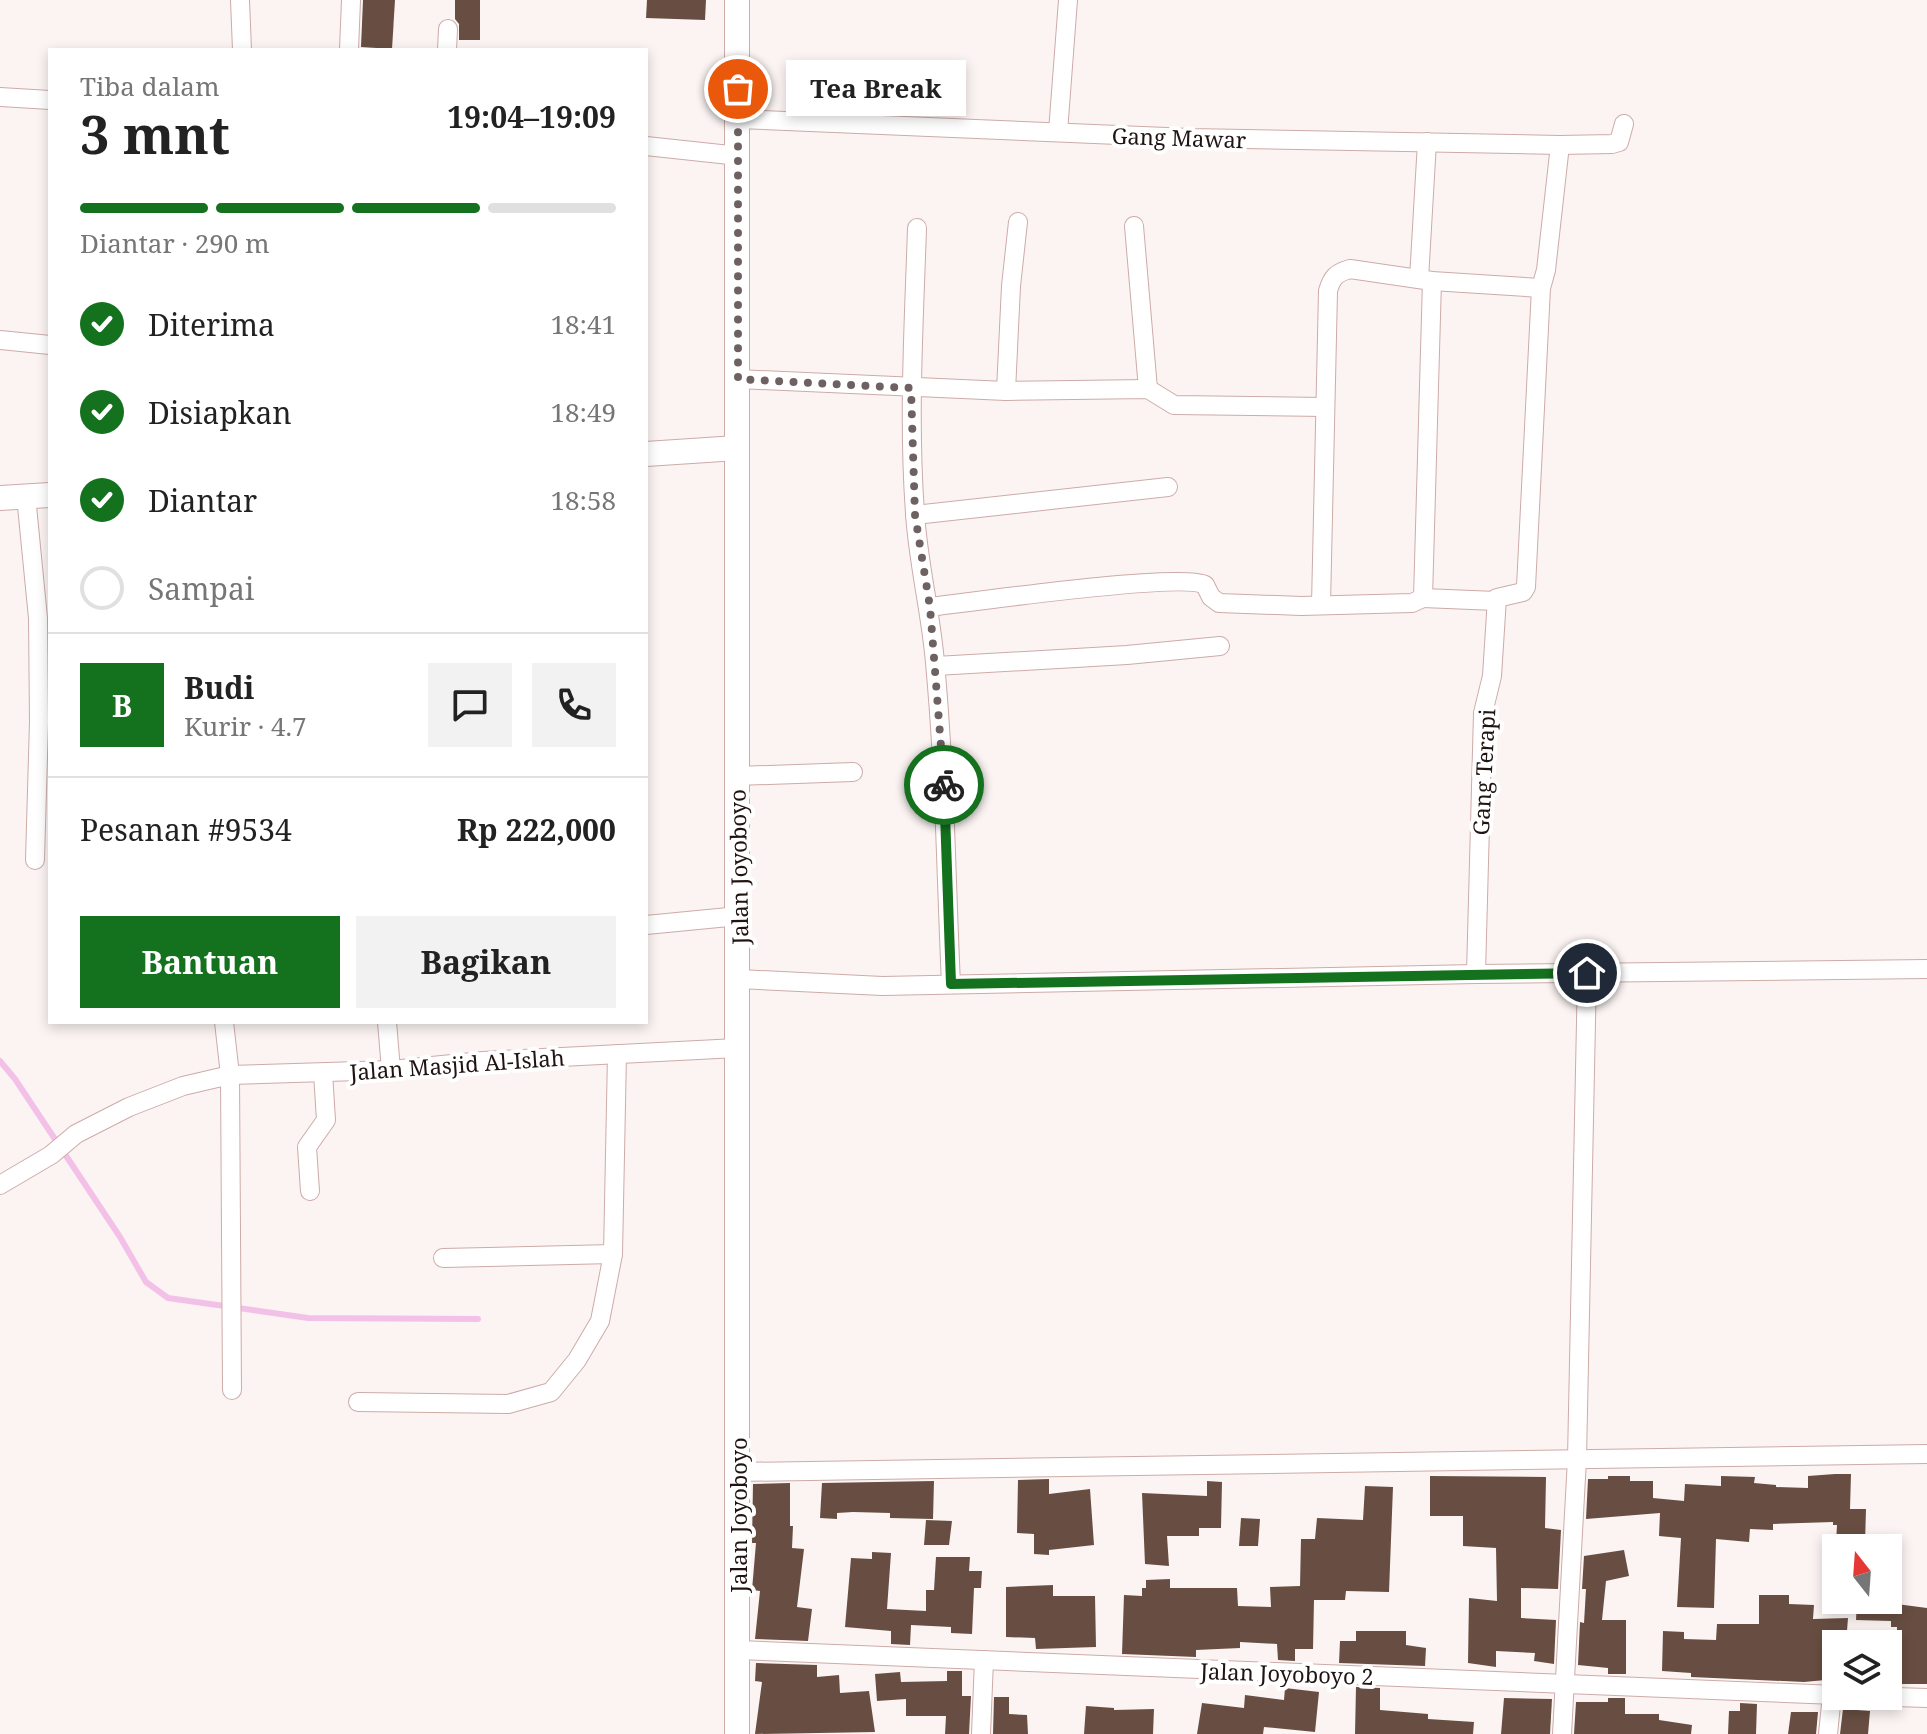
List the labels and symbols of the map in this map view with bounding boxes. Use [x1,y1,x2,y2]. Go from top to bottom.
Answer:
pin [704,55,772,123]
callout: Tea Break [786,61,966,117]
street label: Gang Mawar [1111,120,1247,154]
street label: Gang Terapi [1465,708,1501,836]
courier [904,745,984,825]
street label: Jalan Joyoboyo [722,789,754,946]
pin [1553,939,1621,1007]
street label: Jalan Masjid Al-Islah [347,1042,566,1087]
street label: Jalan Joyoboyo [723,1437,753,1594]
north arrow [1822,1534,1902,1614]
street label: Jalan Joyoboyo 2 [1199,1655,1374,1691]

